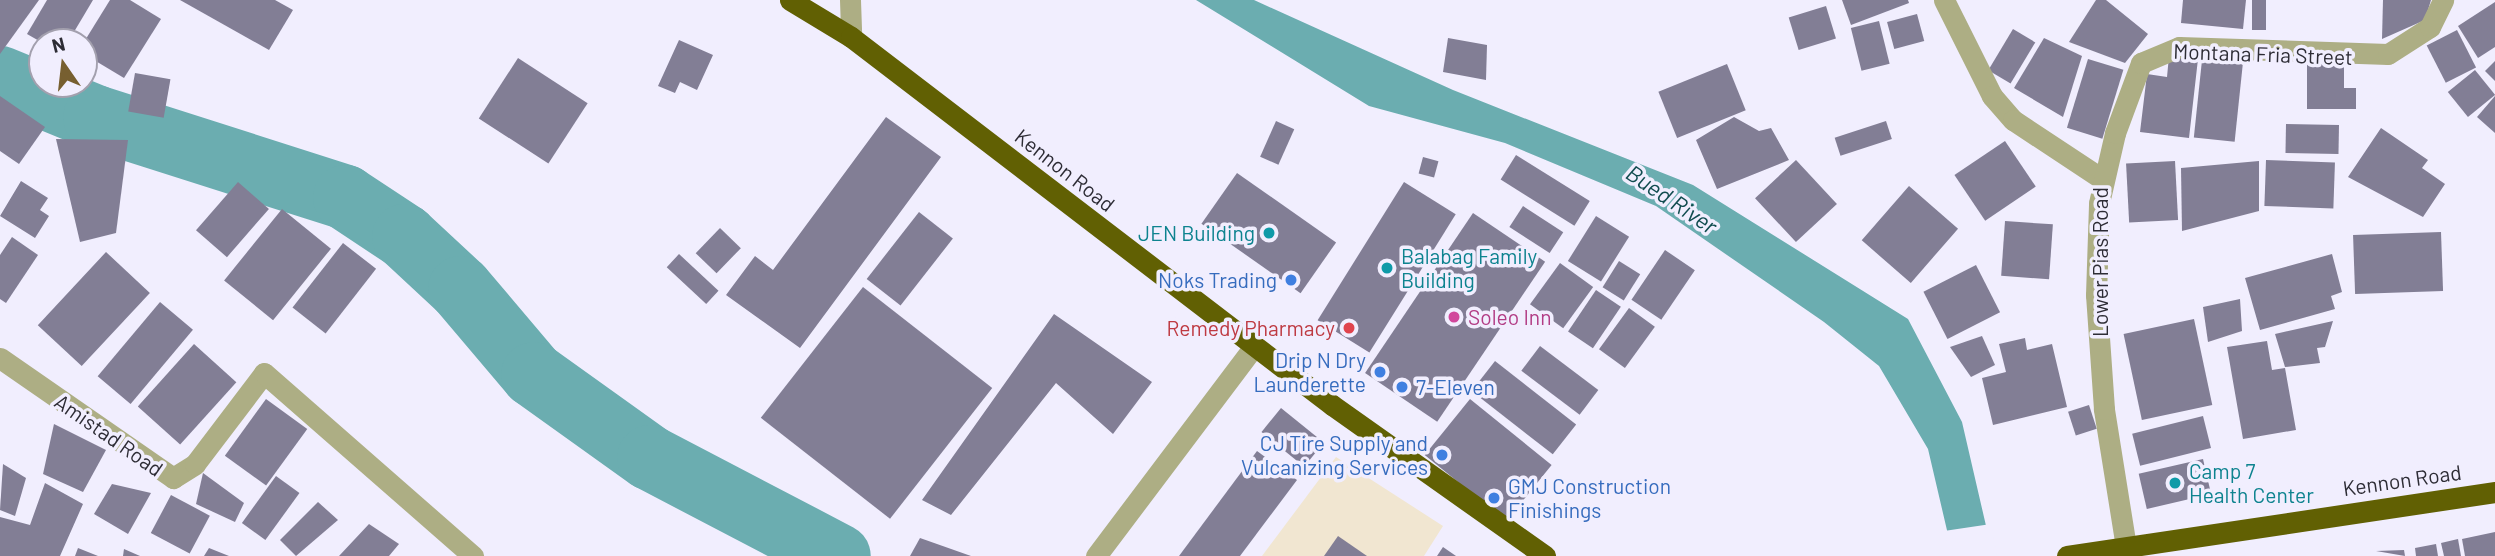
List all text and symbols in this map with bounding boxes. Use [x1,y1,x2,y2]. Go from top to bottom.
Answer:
north arrow [28,28,98,98]
text: N [49,31,67,57]
street label: Montana Fria Street [2173,38,2353,70]
street label: Kennon Road [1010,123,1120,217]
water label: Bued River [1621,159,1723,239]
street label: Lower Pias Road [2087,187,2113,337]
place label: JEN Building [1138,220,1255,246]
marker: JEN Building [1261,225,1277,241]
place label: Balabag Family Building [1401,243,1537,293]
marker: Balabag Family Building [1379,260,1395,276]
place label: Noks Trading [1158,267,1277,293]
marker: Noks Trading [1283,272,1299,288]
place label: Soleo Inn [1468,304,1551,330]
marker: Soleo Inn [1446,309,1462,325]
place label: Remedy Pharmacy [1167,315,1335,341]
marker: Remedy Pharmacy [1341,320,1357,336]
place label: Drip N Dry Launderette [1254,347,1366,397]
marker: Drip N Dry Launderette [1372,364,1388,380]
place label: 7-Eleven [1416,374,1495,400]
marker: 7-Eleven [1394,379,1410,395]
street label: Amistad Road [50,389,168,481]
place label: CJ Tire Supply and Vulcanizing Services [1241,430,1428,480]
marker: CJ Tire Supply and Vulcanizing Services [1434,447,1450,463]
place label: Camp 7 Health Center [2189,458,2314,508]
street label: Kennon Road [2341,459,2463,501]
place label: GMJ Construction Finishings [1508,473,1671,523]
marker: Camp 7 Health Center [2167,475,2183,491]
marker: GMJ Construction Finishings [1486,490,1502,506]

